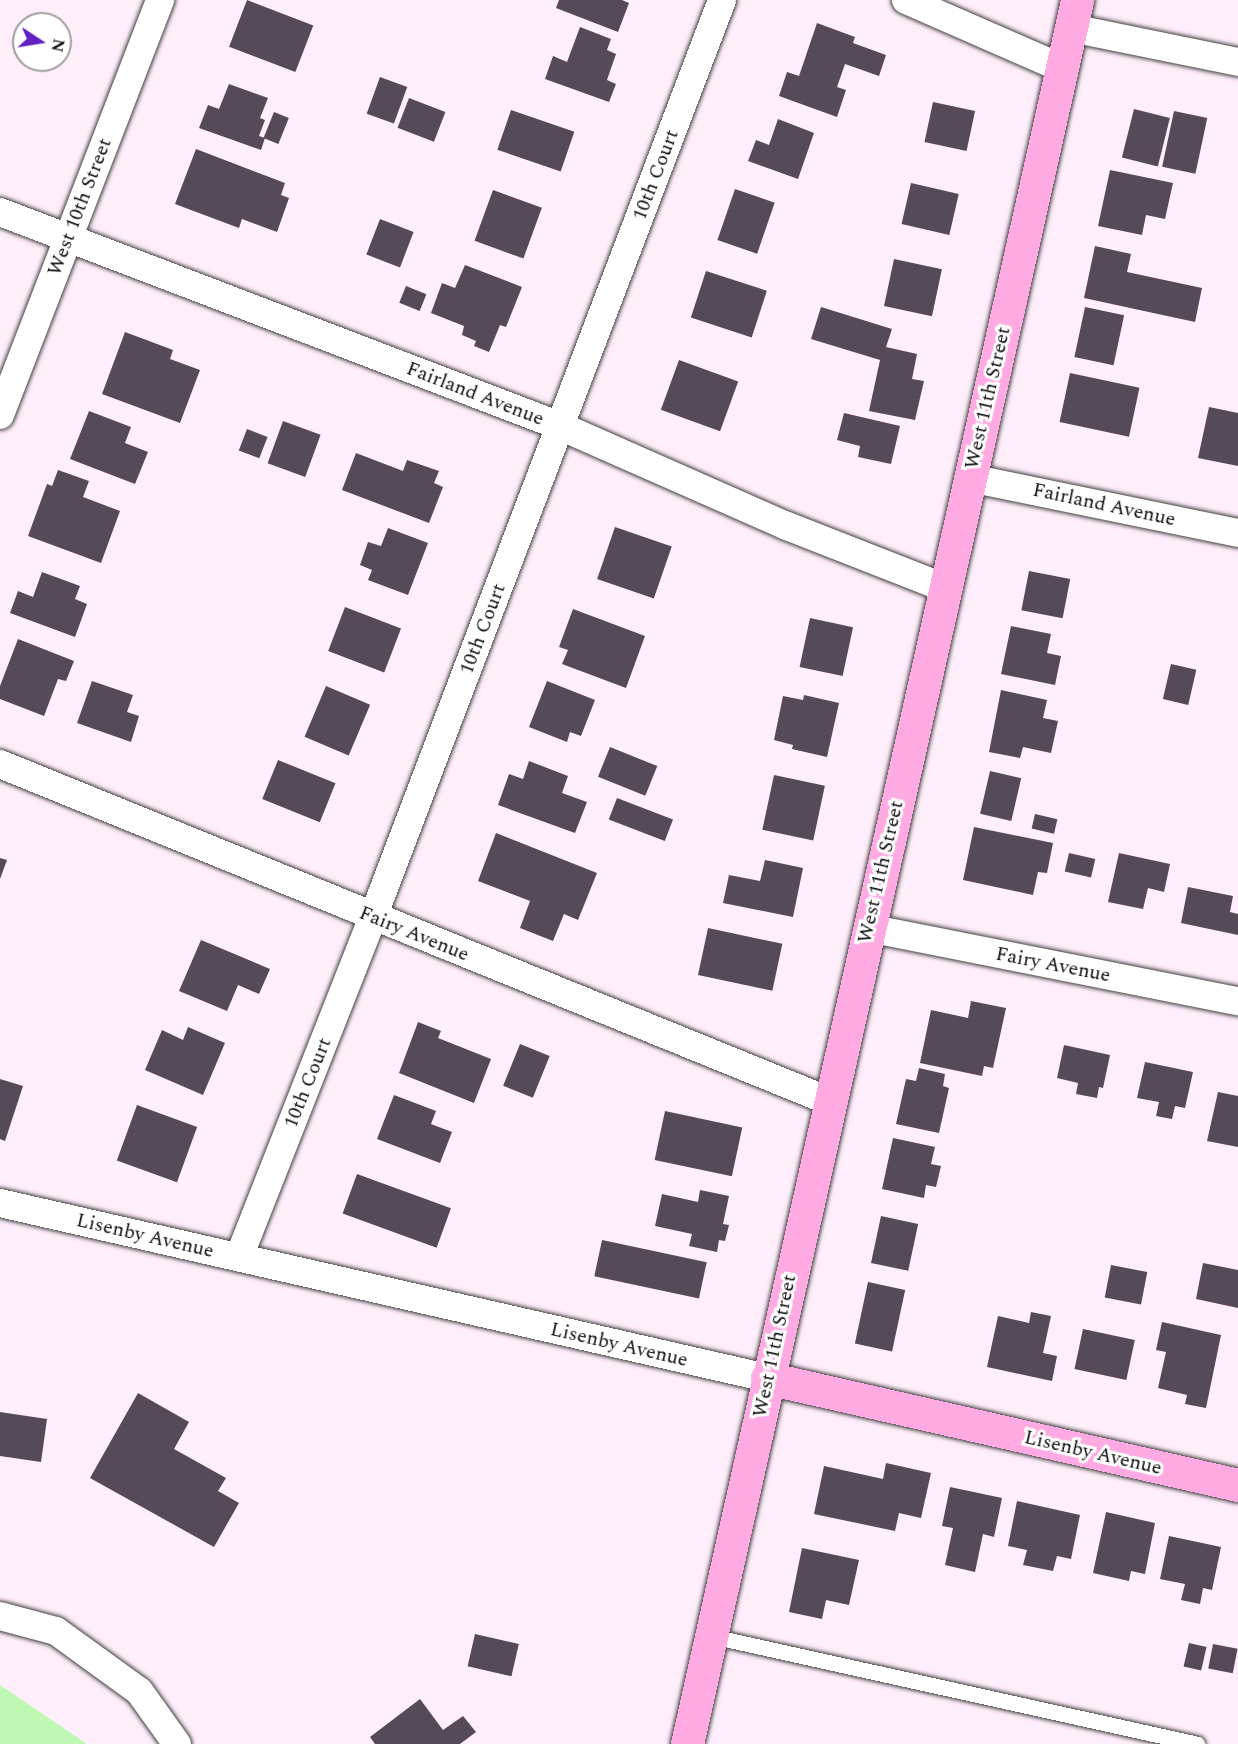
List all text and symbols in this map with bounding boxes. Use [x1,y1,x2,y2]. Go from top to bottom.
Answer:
north arrow [12,12,72,72]
text: N [45,36,71,54]
street label: 10th Court [628,126,684,224]
street label: West 10th Street [43,135,117,279]
street label: West 11th Street [960,324,1016,472]
street label: Fairland Avenue [403,357,547,431]
street label: Fairland Avenue [1030,478,1178,532]
street label: 10th Court [455,580,511,678]
street label: West 11th Street [853,798,909,946]
street label: Fairy Avenue [356,901,472,967]
street label: Fairy Avenue [994,942,1112,988]
street label: 10th Court [279,1034,337,1132]
street label: Lisenby Avenue [74,1209,216,1263]
street label: West 11th Street [748,1272,802,1420]
street label: Lisenby Avenue [548,1318,690,1372]
street label: Lisenby Avenue [1022,1426,1164,1480]

